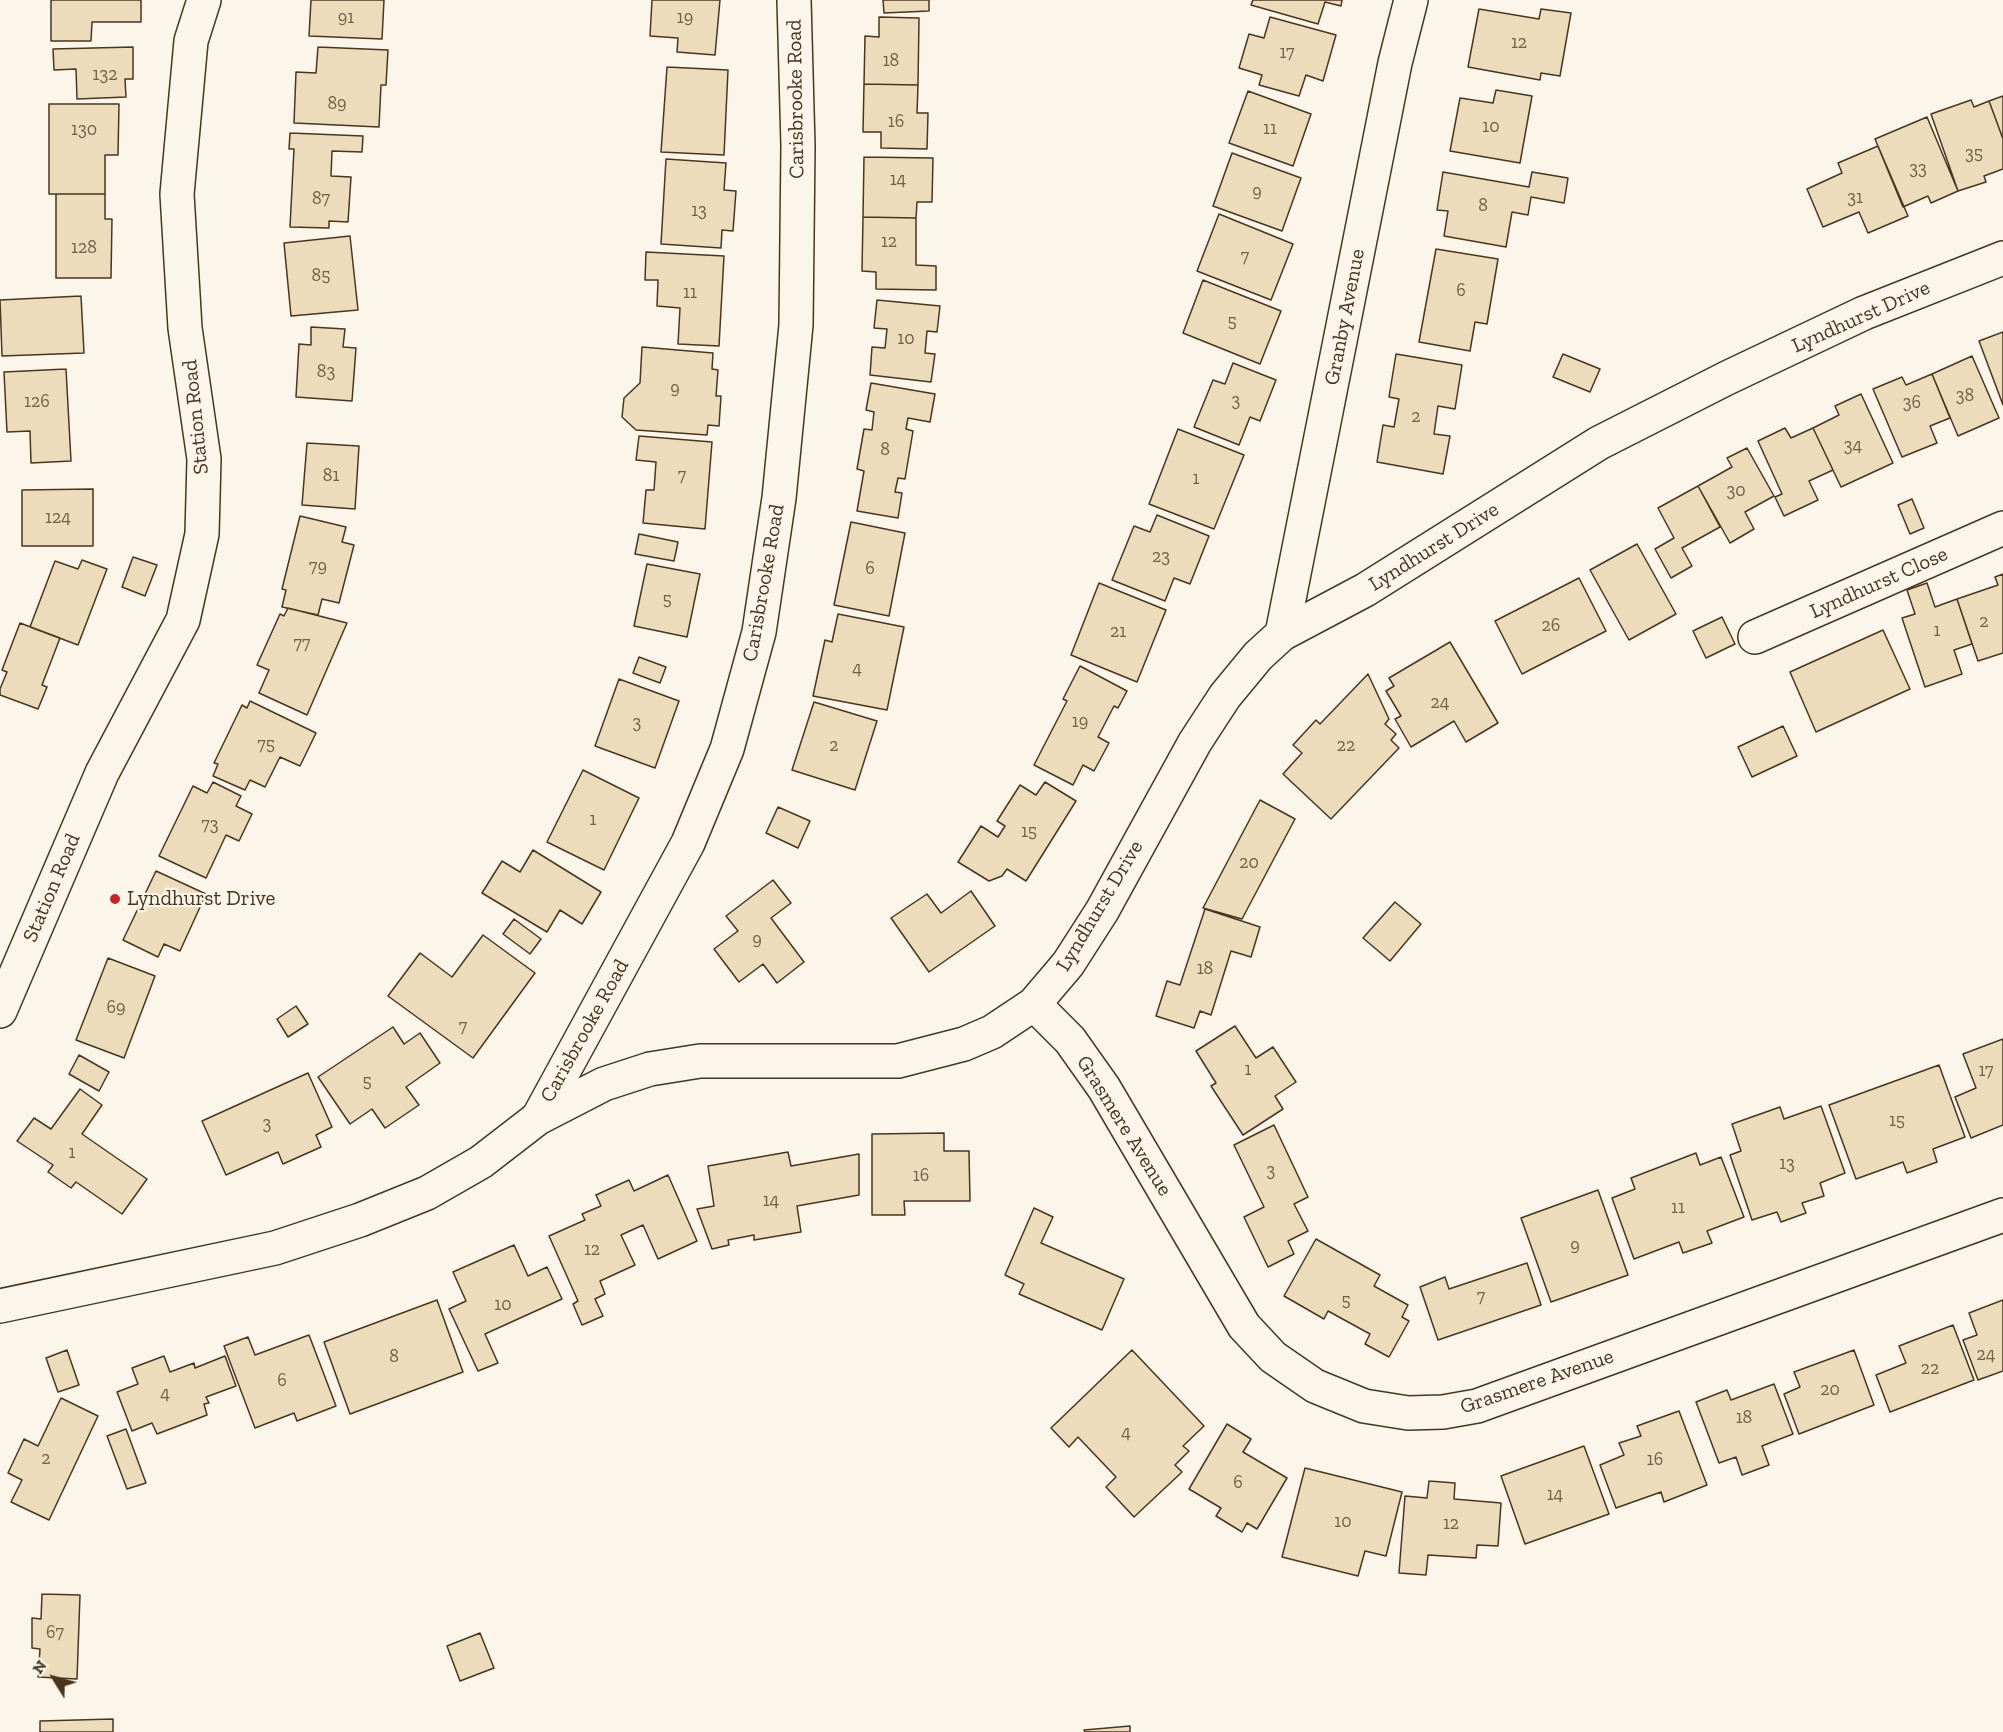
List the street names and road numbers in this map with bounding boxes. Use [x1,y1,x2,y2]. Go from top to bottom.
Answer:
street label: Carisbrooke Road [782,19,810,179]
street label: Granby Avenue [1319,247,1371,387]
street label: Lyndhurst Drive [1788,275,1934,359]
street label: Station Road [177,358,215,476]
street label: Lyndhurst Drive [1364,497,1504,597]
street label: Carisbrooke Road [738,502,790,664]
street label: Lyndhurst Close [1806,541,1952,625]
street label: Station Road [18,830,86,946]
street label: Lyndhurst Drive [1051,836,1149,976]
street label: Carisbrooke Road [535,955,635,1107]
street label: Grasmere Avenue [1071,1051,1177,1201]
street label: Grasmere Avenue [1457,1344,1617,1420]

